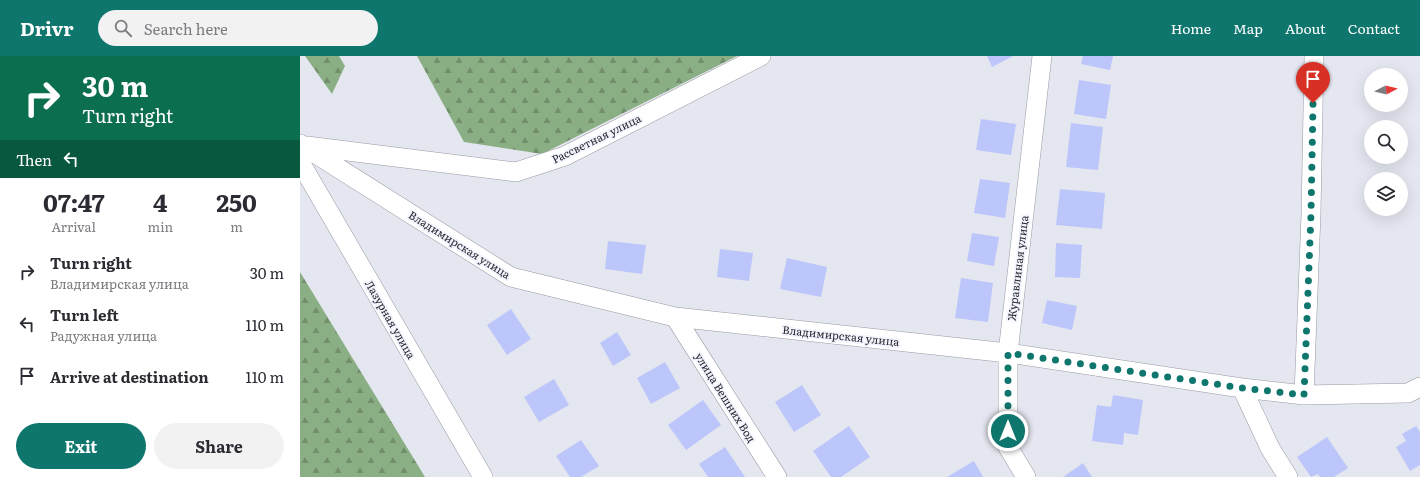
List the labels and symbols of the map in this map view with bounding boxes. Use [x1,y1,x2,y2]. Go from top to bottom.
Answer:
pin [1296,62,1330,103]
north arrow [1364,68,1408,112]
street label: Рассветная улица [549,109,643,167]
street label: Владимирская улица [406,206,514,282]
street label: Журавлиная улица [1003,214,1031,322]
street label: Лазурная улица [362,277,420,361]
street label: Владимирская улица [782,321,900,349]
street label: улица Вешних Вод [692,349,760,445]
position arrow [987,410,1029,452]

